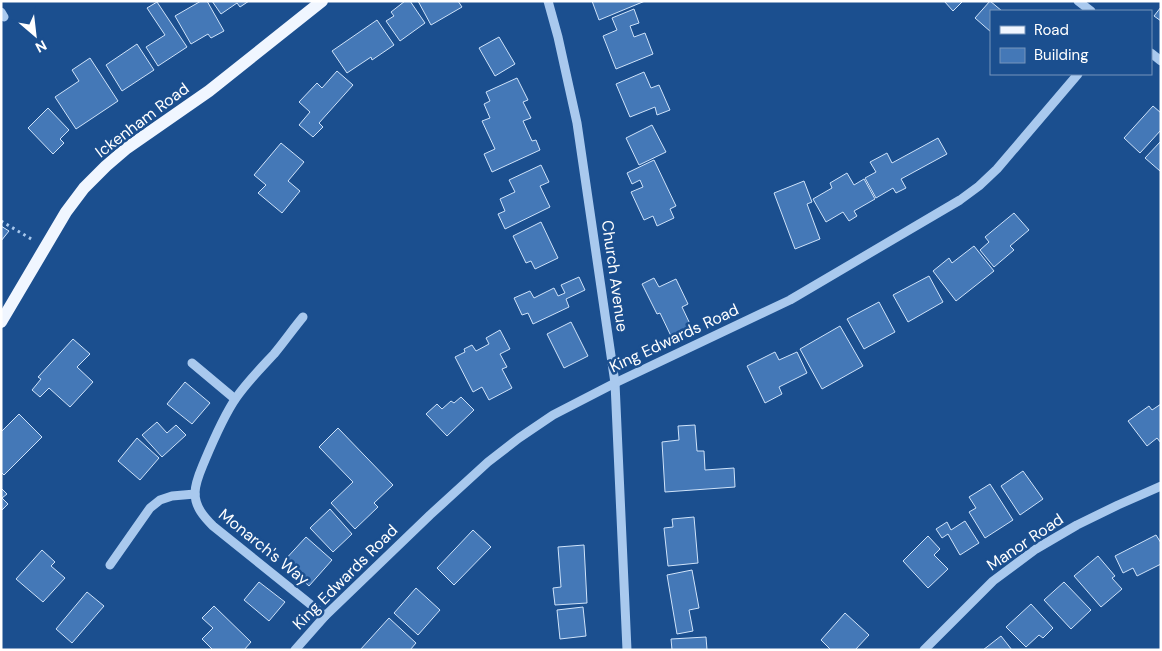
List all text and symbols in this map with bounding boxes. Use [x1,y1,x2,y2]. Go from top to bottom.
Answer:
north arrow [10,10,60,60]
legend [990,10,1152,75]
text: Road [1034,20,1069,40]
text: N [32,36,50,57]
text: Building [1034,45,1089,65]
street label: Ickenham Road [91,78,193,162]
street label: Church Avenue [597,219,633,333]
street label: King Edwards Road [606,299,742,377]
street label: Monarch's Way [214,504,314,590]
street label: Manor Road [983,509,1067,575]
street label: King Edwards Road [288,520,402,634]

